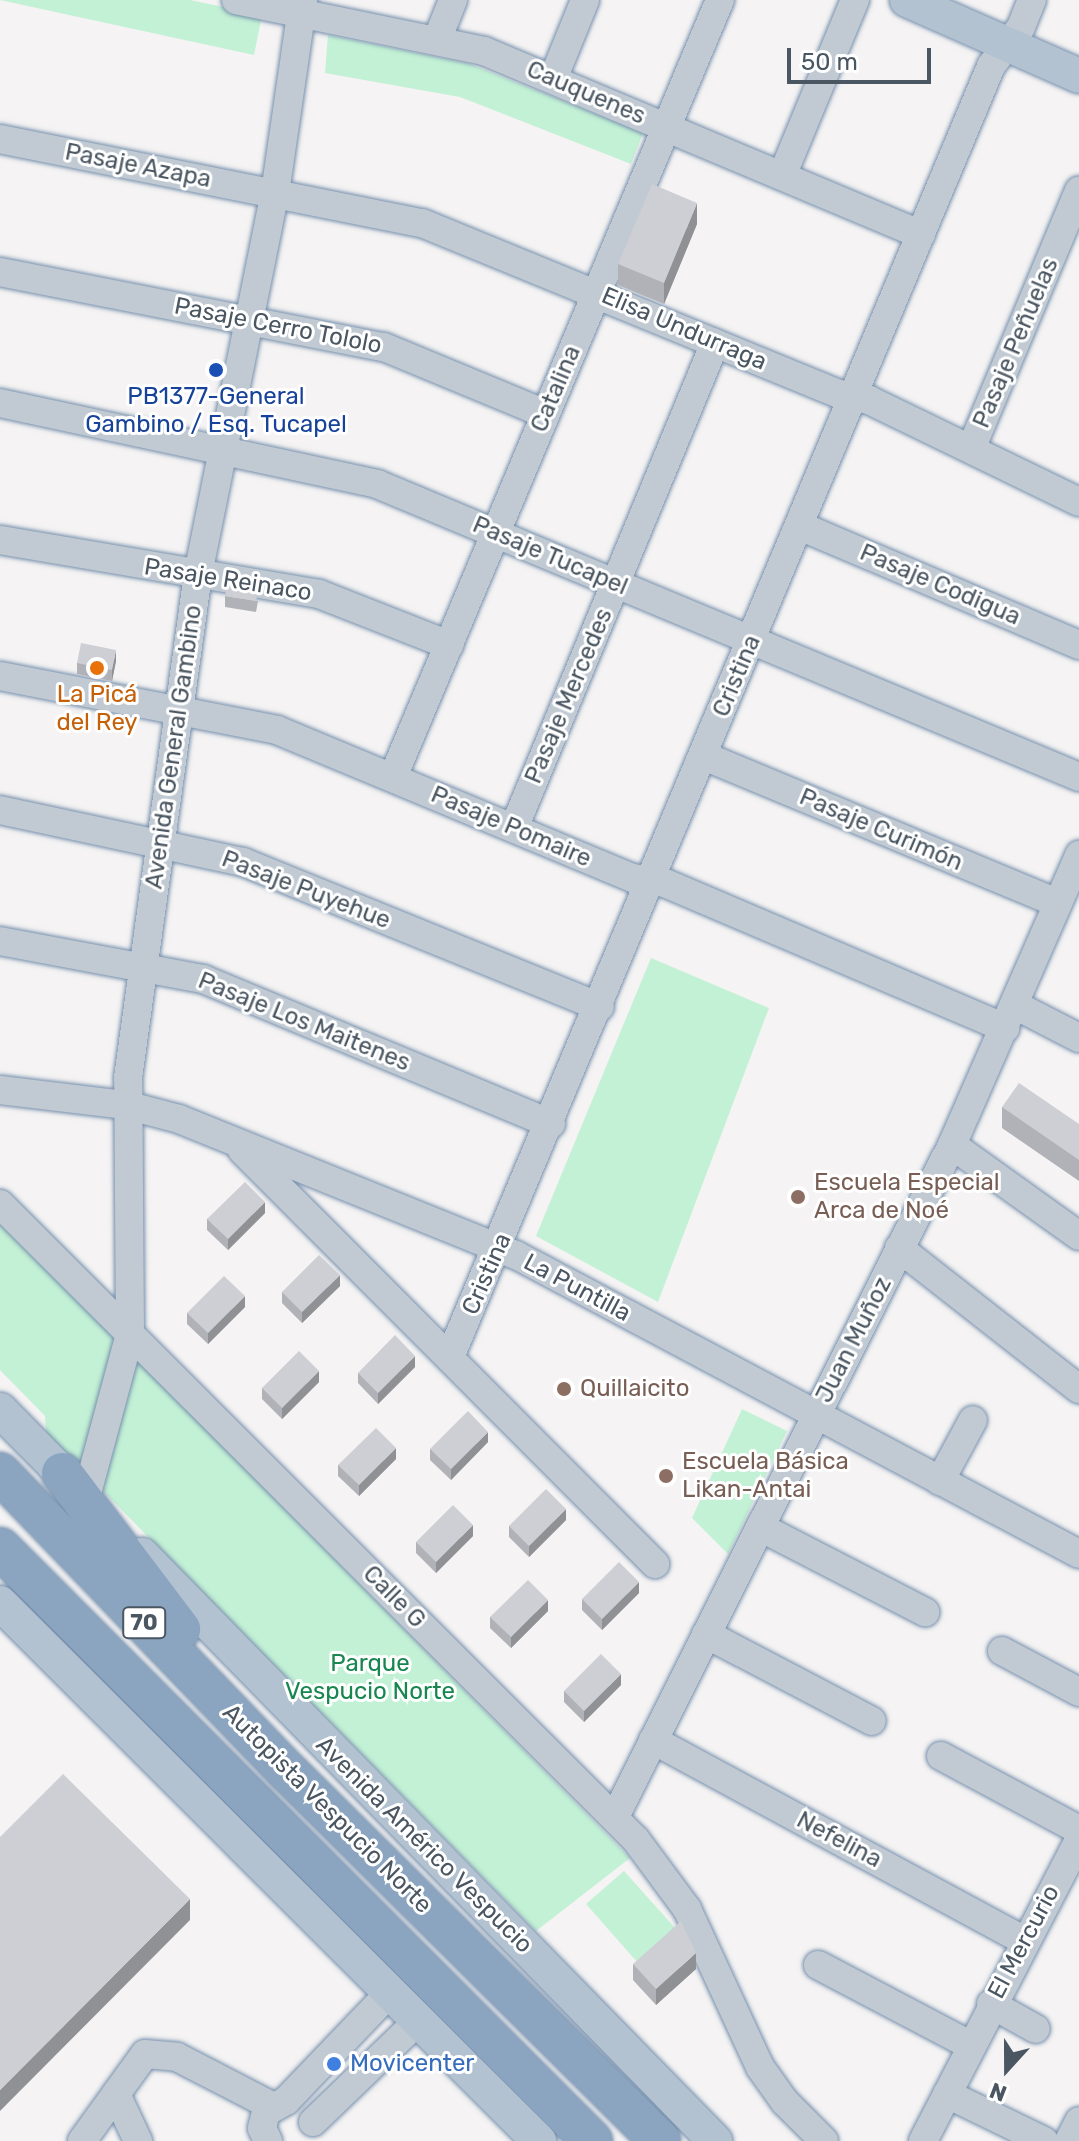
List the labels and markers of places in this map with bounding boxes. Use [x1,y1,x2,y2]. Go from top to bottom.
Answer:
marker: PB1377-General Gambino / Esq. Tucapel [207,361,225,379]
place label: PB1377-General Gambino / Esq. Tucapel [85,383,347,439]
marker: La Picá del Rey [88,659,106,677]
place label: La Picá del Rey [56,681,138,737]
place label: Escuela Especial Arca de Noé [814,1169,1000,1225]
marker: Escuela Especial Arca de Noé [789,1188,807,1206]
place label: Quillaicito [580,1375,689,1403]
marker: Quillaicito [555,1380,573,1398]
place label: Escuela Básica Likan-Antai [682,1448,849,1504]
marker: Escuela Básica Likan-Antai [657,1467,675,1485]
place label: Movicenter [350,2050,474,2078]
marker: Movicenter [325,2055,343,2073]

